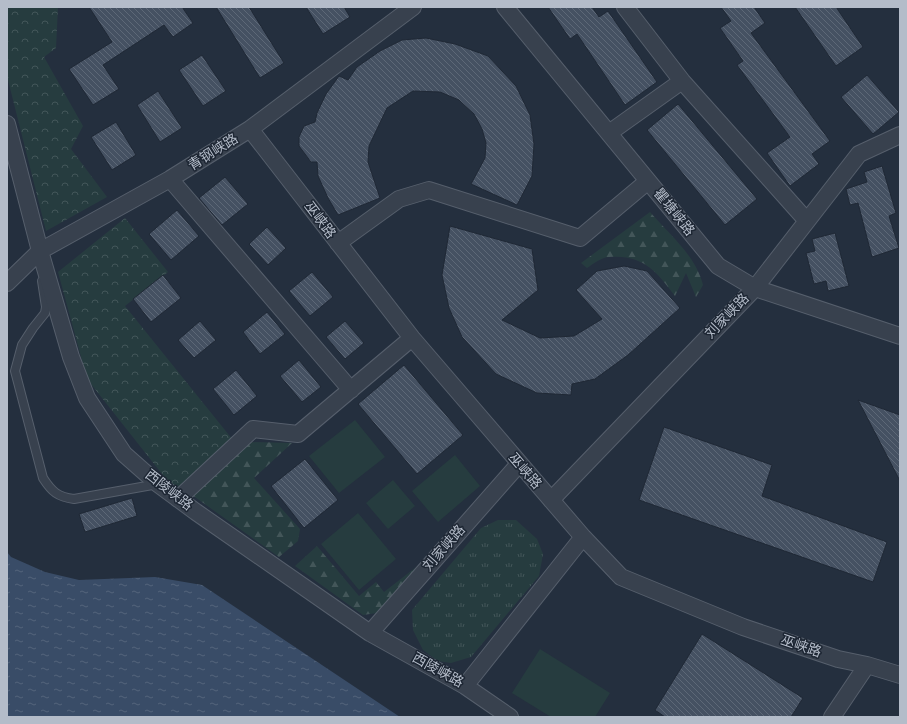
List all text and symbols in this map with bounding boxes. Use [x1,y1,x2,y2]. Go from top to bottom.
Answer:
street label: 青钢峡路 [185,130,241,174]
street label: 瞿塘峡路 [650,185,698,239]
street label: 巫峡路 [301,198,339,242]
street label: 刘家峡路 [701,290,753,342]
street label: 巫峡路 [505,450,545,492]
street label: 西陵峡路 [142,466,196,514]
street label: 刘家峡路 [419,521,469,575]
street label: 巫峡路 [778,631,824,661]
street label: 西陵峡路 [409,649,467,691]

